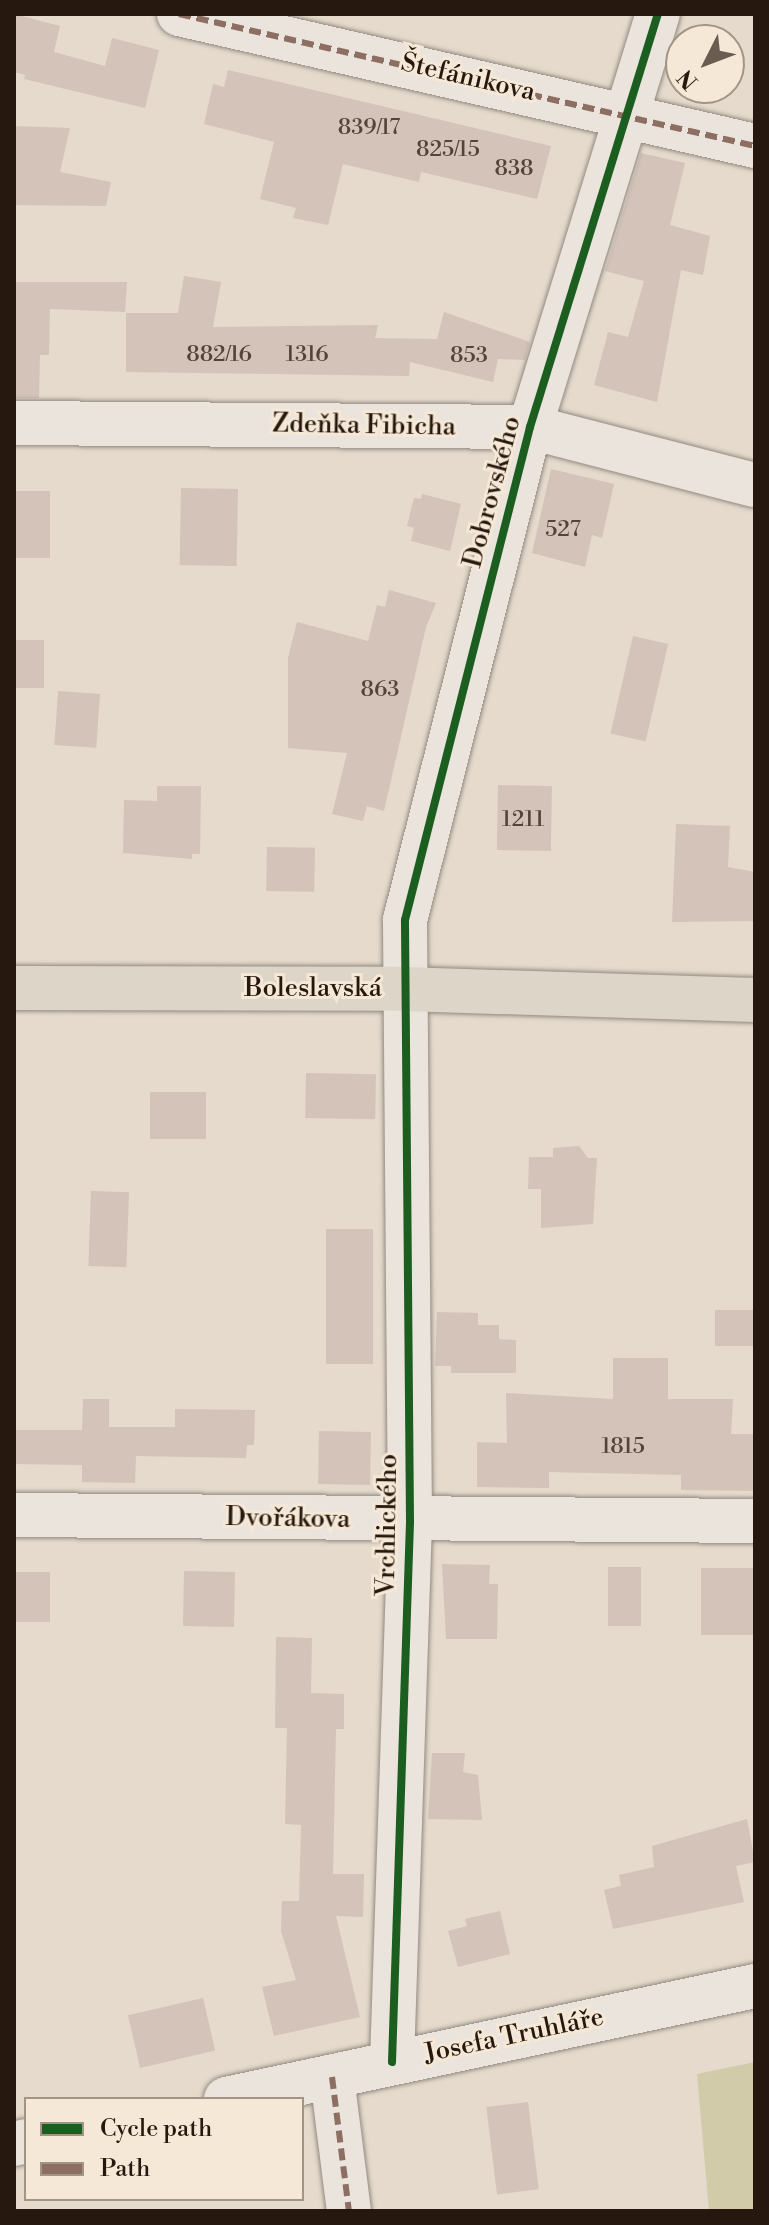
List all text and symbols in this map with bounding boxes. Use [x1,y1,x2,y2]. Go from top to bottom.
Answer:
north arrow [665,24,745,104]
street label: Štefánikova [398,47,538,109]
text: N [672,64,704,95]
house number: 839/17 [338,115,400,141]
house number: 825/15 [416,137,480,163]
house number: 838 [494,156,534,182]
house number: 882/16 [186,342,252,368]
house number: 1316 [285,342,329,368]
house number: 853 [450,343,488,369]
street label: Zdeňka Fibicha [272,409,456,443]
street label: Dobrovského [458,413,528,571]
house number: 527 [545,517,581,543]
house number: 863 [361,677,399,703]
house number: 1211 [502,807,544,833]
street label: Boleslavská [244,973,382,1005]
house number: 1815 [601,1434,645,1460]
street label: Vrchlického [371,1454,405,1596]
street label: Dvořákova [225,1502,351,1536]
street label: Josefa Truhláře [421,2002,607,2070]
legend [24,2097,304,2201]
text: Cycle path [100,2114,212,2144]
text: Path [100,2154,150,2184]

